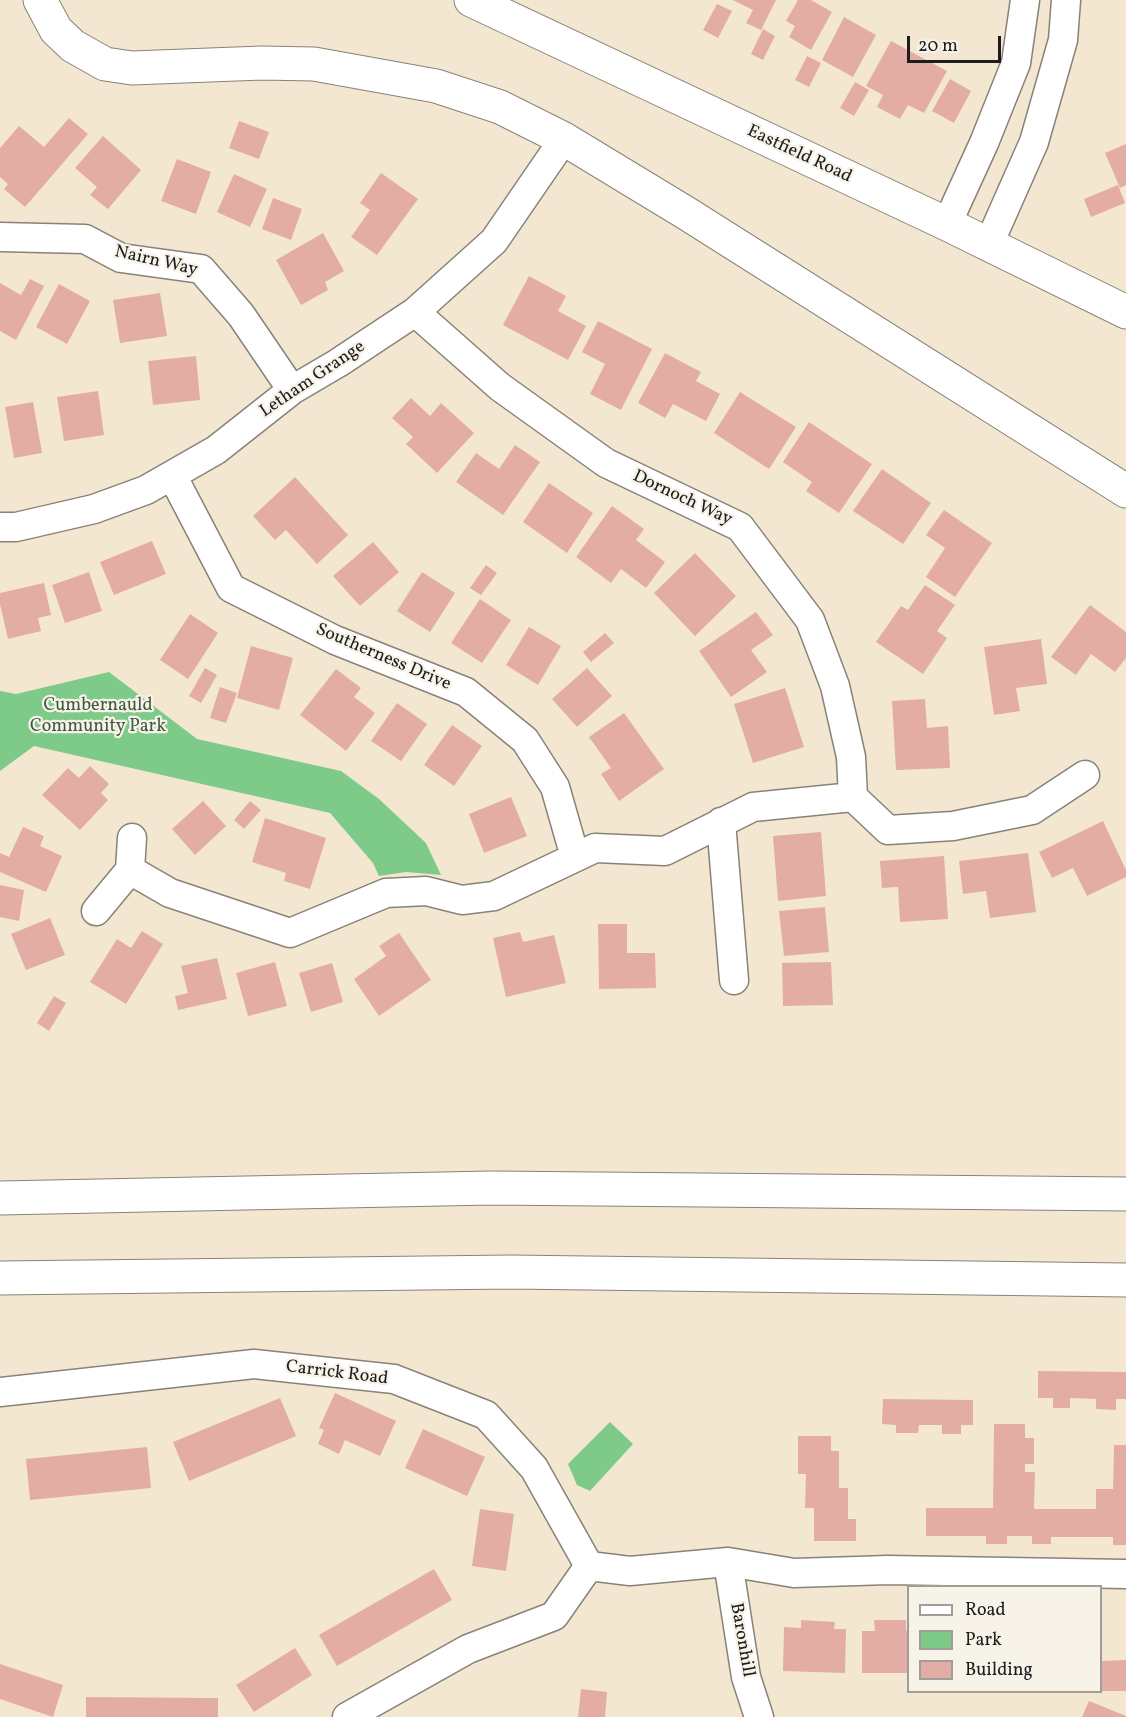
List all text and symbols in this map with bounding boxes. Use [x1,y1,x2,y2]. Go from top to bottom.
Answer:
scale bar [910,24,1004,62]
text: 20 m [918,34,958,59]
street label: Eastfield Road [743,121,855,189]
street label: Nairn Way [112,242,200,282]
street label: Letham Grange [256,337,370,423]
street label: Dornoch Way [629,467,735,531]
street label: Southerness Drive [312,620,454,696]
park label: Cumbernauld Community Park [30,696,166,738]
street label: Carrick Road [285,1357,389,1391]
legend [907,1585,1102,1693]
text: Road [965,1598,1006,1623]
street label: Baronhill [724,1601,758,1679]
text: Park [965,1628,1002,1653]
text: Building [965,1658,1033,1683]

